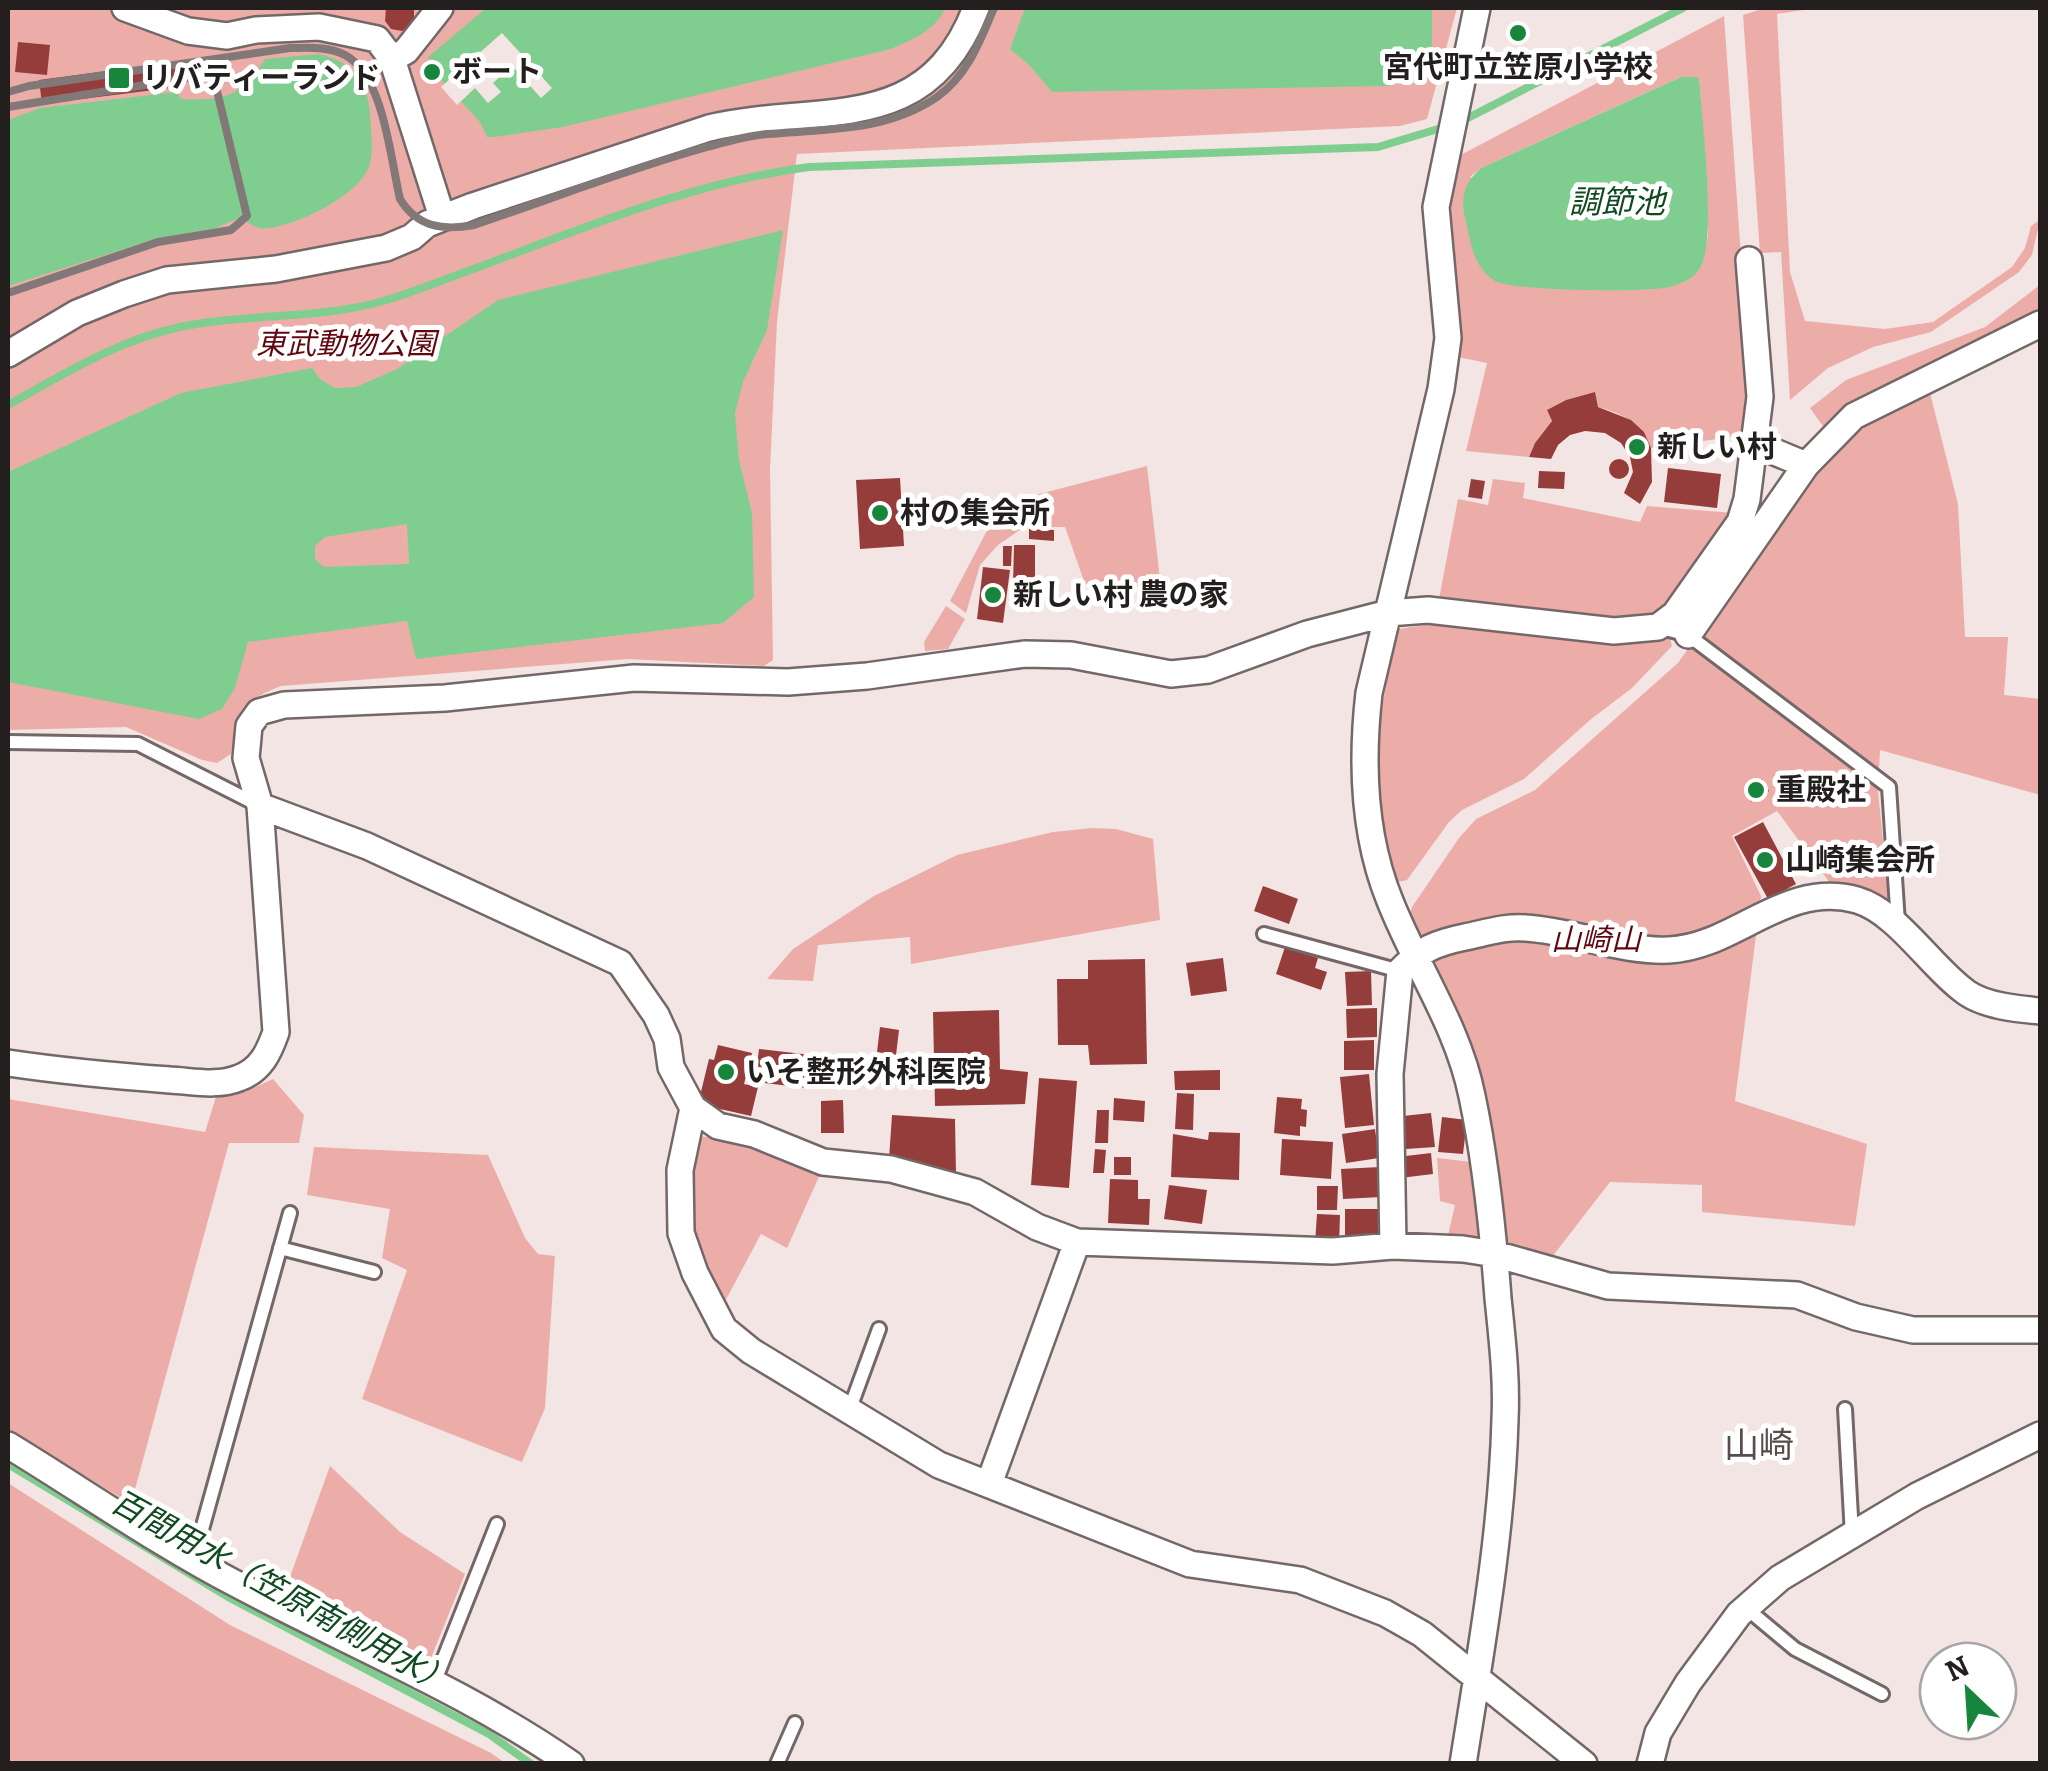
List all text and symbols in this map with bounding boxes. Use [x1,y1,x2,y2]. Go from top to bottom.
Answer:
marker: 宮代町立笠原小学校 [1507,22,1529,44]
place label: 宮代町立笠原小学校 [1383,49,1653,85]
place label: ボート [452,54,542,90]
place label: リバティーランド [142,60,380,96]
marker: ボート [421,61,443,83]
marker: リバティーランド [106,65,132,91]
water label: 調節池 [1569,183,1668,221]
park label: 東武動物公園 [256,326,440,362]
place label: 新しい村 [1657,429,1777,465]
marker: 新しい村 [1626,436,1648,458]
place label: 村の集会所 [900,495,1050,531]
marker: 村の集会所 [869,502,891,524]
place label: 新しい村 農の家 [1013,577,1228,613]
marker: 新しい村 農の家 [982,584,1004,606]
place label: 重殿社 [1776,772,1866,808]
marker: 重殿社 [1745,779,1767,801]
place label: 山崎集会所 [1785,842,1935,878]
marker: 山崎集会所 [1754,849,1776,871]
park label: 山崎山 [1551,922,1643,958]
place label: いそ整形外科医院 [746,1054,986,1090]
marker: いそ整形外科医院 [715,1061,737,1083]
district label: 山崎 [1724,1424,1794,1466]
water label: 百間用水（笠原南側用水） [105,1482,459,1702]
north arrow [1918,1641,2018,1741]
text: N [1941,1649,1974,1688]

